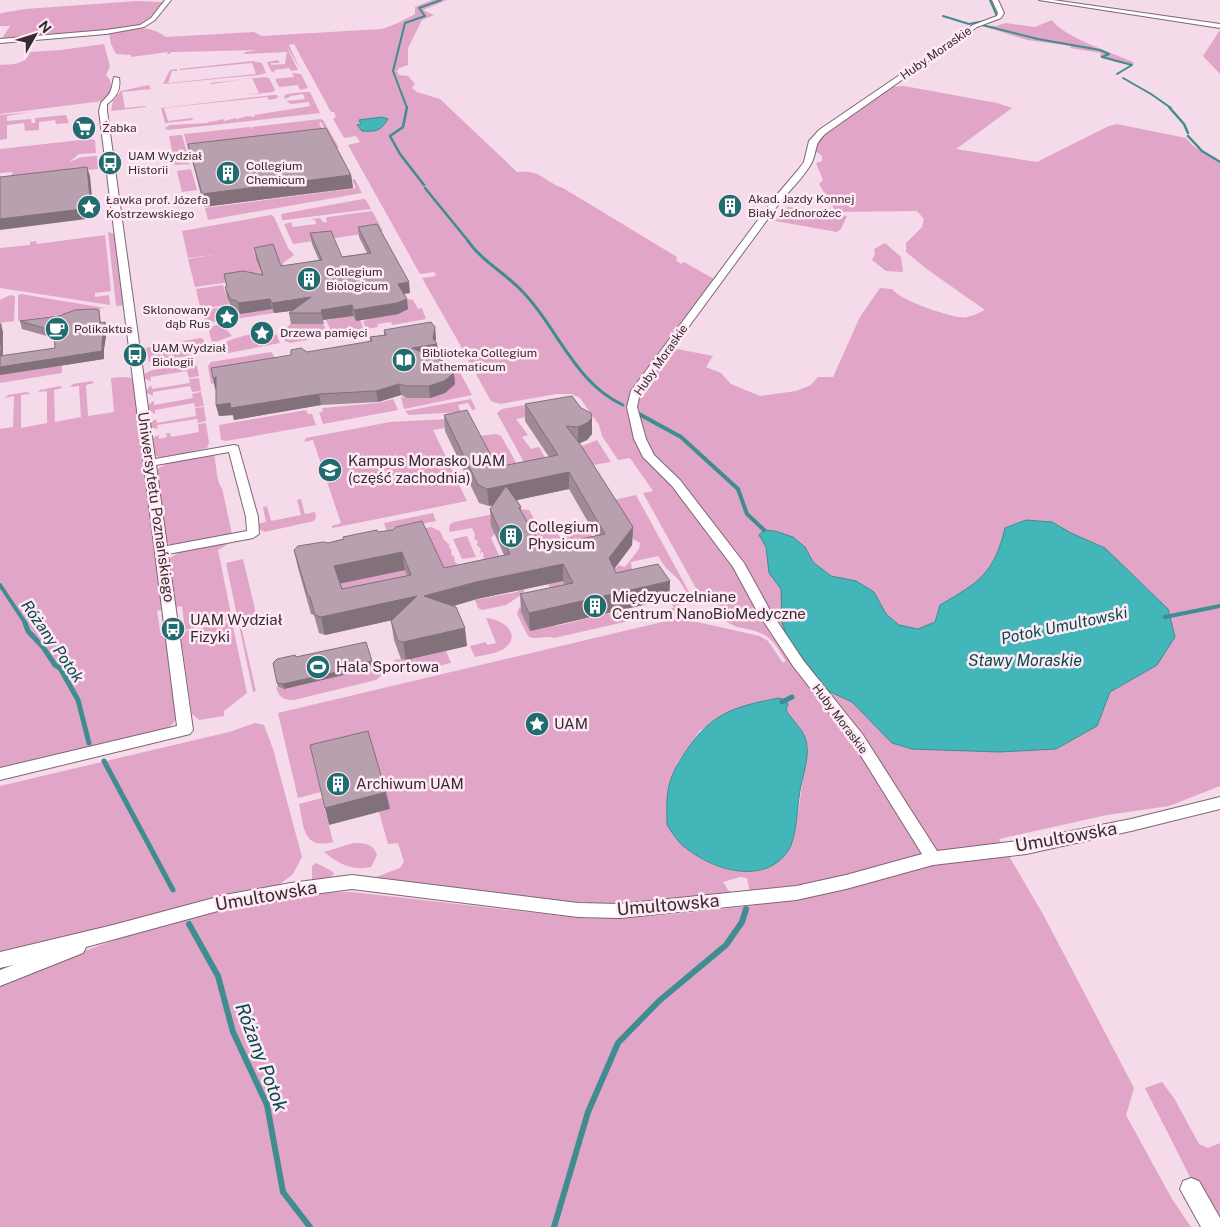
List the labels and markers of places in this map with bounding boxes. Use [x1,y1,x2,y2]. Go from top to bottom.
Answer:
supermarket icon: Żabka [71,115,97,141]
place label: Żabka [102,121,137,135]
place label: UAM Wydział Historii [128,149,202,177]
bus stop icon: UAM Wydział Historii [97,150,123,176]
place label: Collegium Chemicum [246,159,305,187]
building icon: Collegium Chemicum [215,160,241,186]
place label: Akad. Jazdy Konnej Biały Jednorożec [748,192,854,220]
place label: Ławka prof. Józefa Kostrzewskiego [106,193,208,221]
building icon: Akad. Jazdy Konnej Biały Jednorożec [717,193,743,219]
place icon: Ławka prof. Józefa Kostrzewskiego [76,194,102,220]
place label: Collegium Biologicum [326,265,388,293]
building icon: Collegium Biologicum [296,266,322,292]
place label: Sklonowany dąb Rus [142,303,211,331]
place icon: Sklonowany dąb Rus [214,304,240,330]
cafe icon: Polikaktus [44,316,70,342]
place icon: Drzewa pamięci [249,320,275,346]
place label: Polikaktus [74,322,132,336]
place label: Drzewa pamięci [280,326,368,340]
place label: UAM Wydział Biologii [152,341,226,369]
bus stop icon: UAM Wydział Biologii [122,342,148,368]
place label: Biblioteka Collegium Mathematicum [422,346,537,374]
library icon: Biblioteka Collegium Mathematicum [391,347,417,373]
place label: Kampus Morasko UAM (część zachodnia) [348,452,505,486]
school or university icon: Kampus Morasko UAM (część zachodnia) [317,457,343,483]
place label: Collegium Physicum [528,518,599,552]
building icon: Collegium Physicum [498,523,524,549]
place label: Międzyuczelniane Centrum NanoBioMedyczne [612,588,806,622]
building icon: Międzyuczelniane Centrum NanoBioMedyczne [582,593,608,619]
place label: UAM Wydział Fizyki [190,611,283,645]
bus stop icon: UAM Wydział Fizyki [160,616,186,642]
sports icon: Hala Sportowa [305,654,331,680]
place label: Hala Sportowa [336,658,439,675]
place icon: UAM [524,711,550,737]
place label: UAM [554,715,588,732]
building icon: Archiwum UAM [325,771,351,797]
place label: Archiwum UAM [356,775,464,792]

